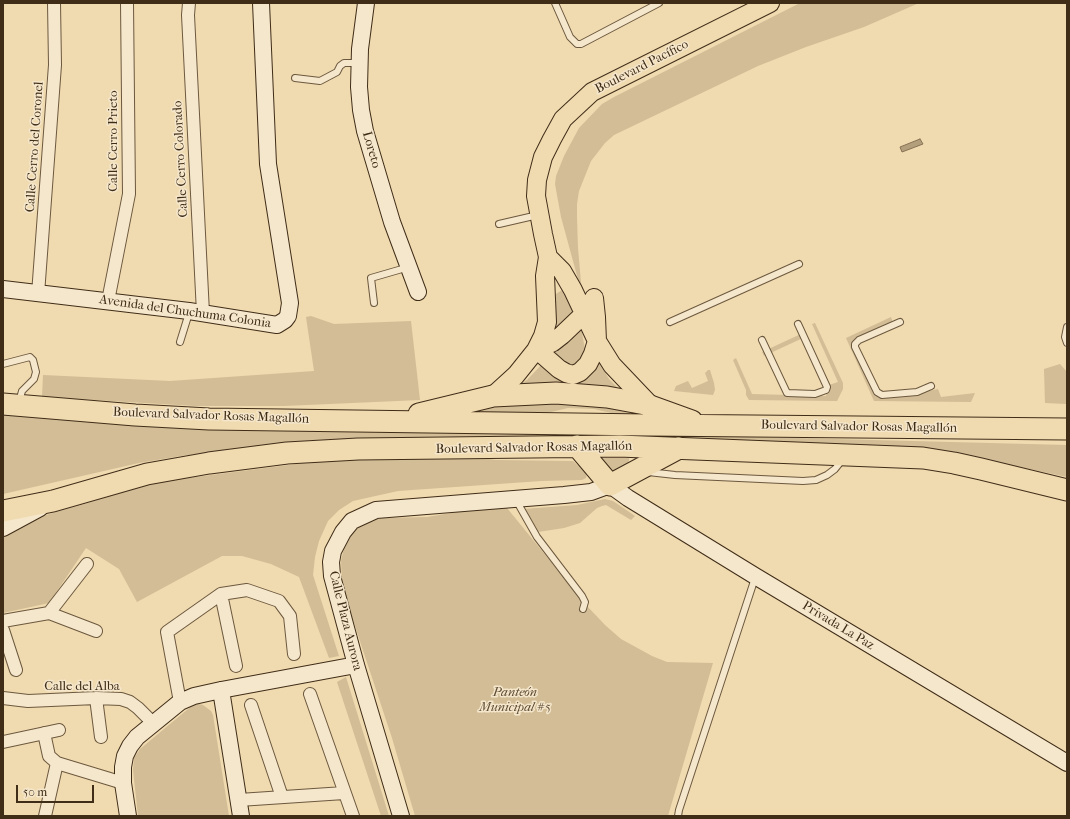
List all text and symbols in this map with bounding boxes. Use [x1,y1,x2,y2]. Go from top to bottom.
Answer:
street label: Boulevard Pacífico [593,37,691,97]
street label: Calle Cerro del Coronel [23,81,47,213]
street label: Calle Cerro Prieto [106,90,122,192]
street label: Calle Cerro Colorado [170,100,192,218]
street label: Loreto [358,130,384,170]
street label: Avenida del Chuchuma Colonia [98,292,272,332]
street label: Boulevard Salvador Rosas Magallón [113,405,309,427]
street label: Boulevard Salvador Rosas Magallón [761,417,957,437]
street label: Boulevard Salvador Rosas Magallón [436,438,632,458]
street label: Calle Plaza Aurora [325,570,365,672]
street label: Privada La Paz [799,598,877,654]
street label: Calle del Alba [44,679,120,695]
park label: Panteón Municipal #5 [479,685,551,716]
scale bar [18,777,96,803]
text: 50 m [23,785,47,799]

